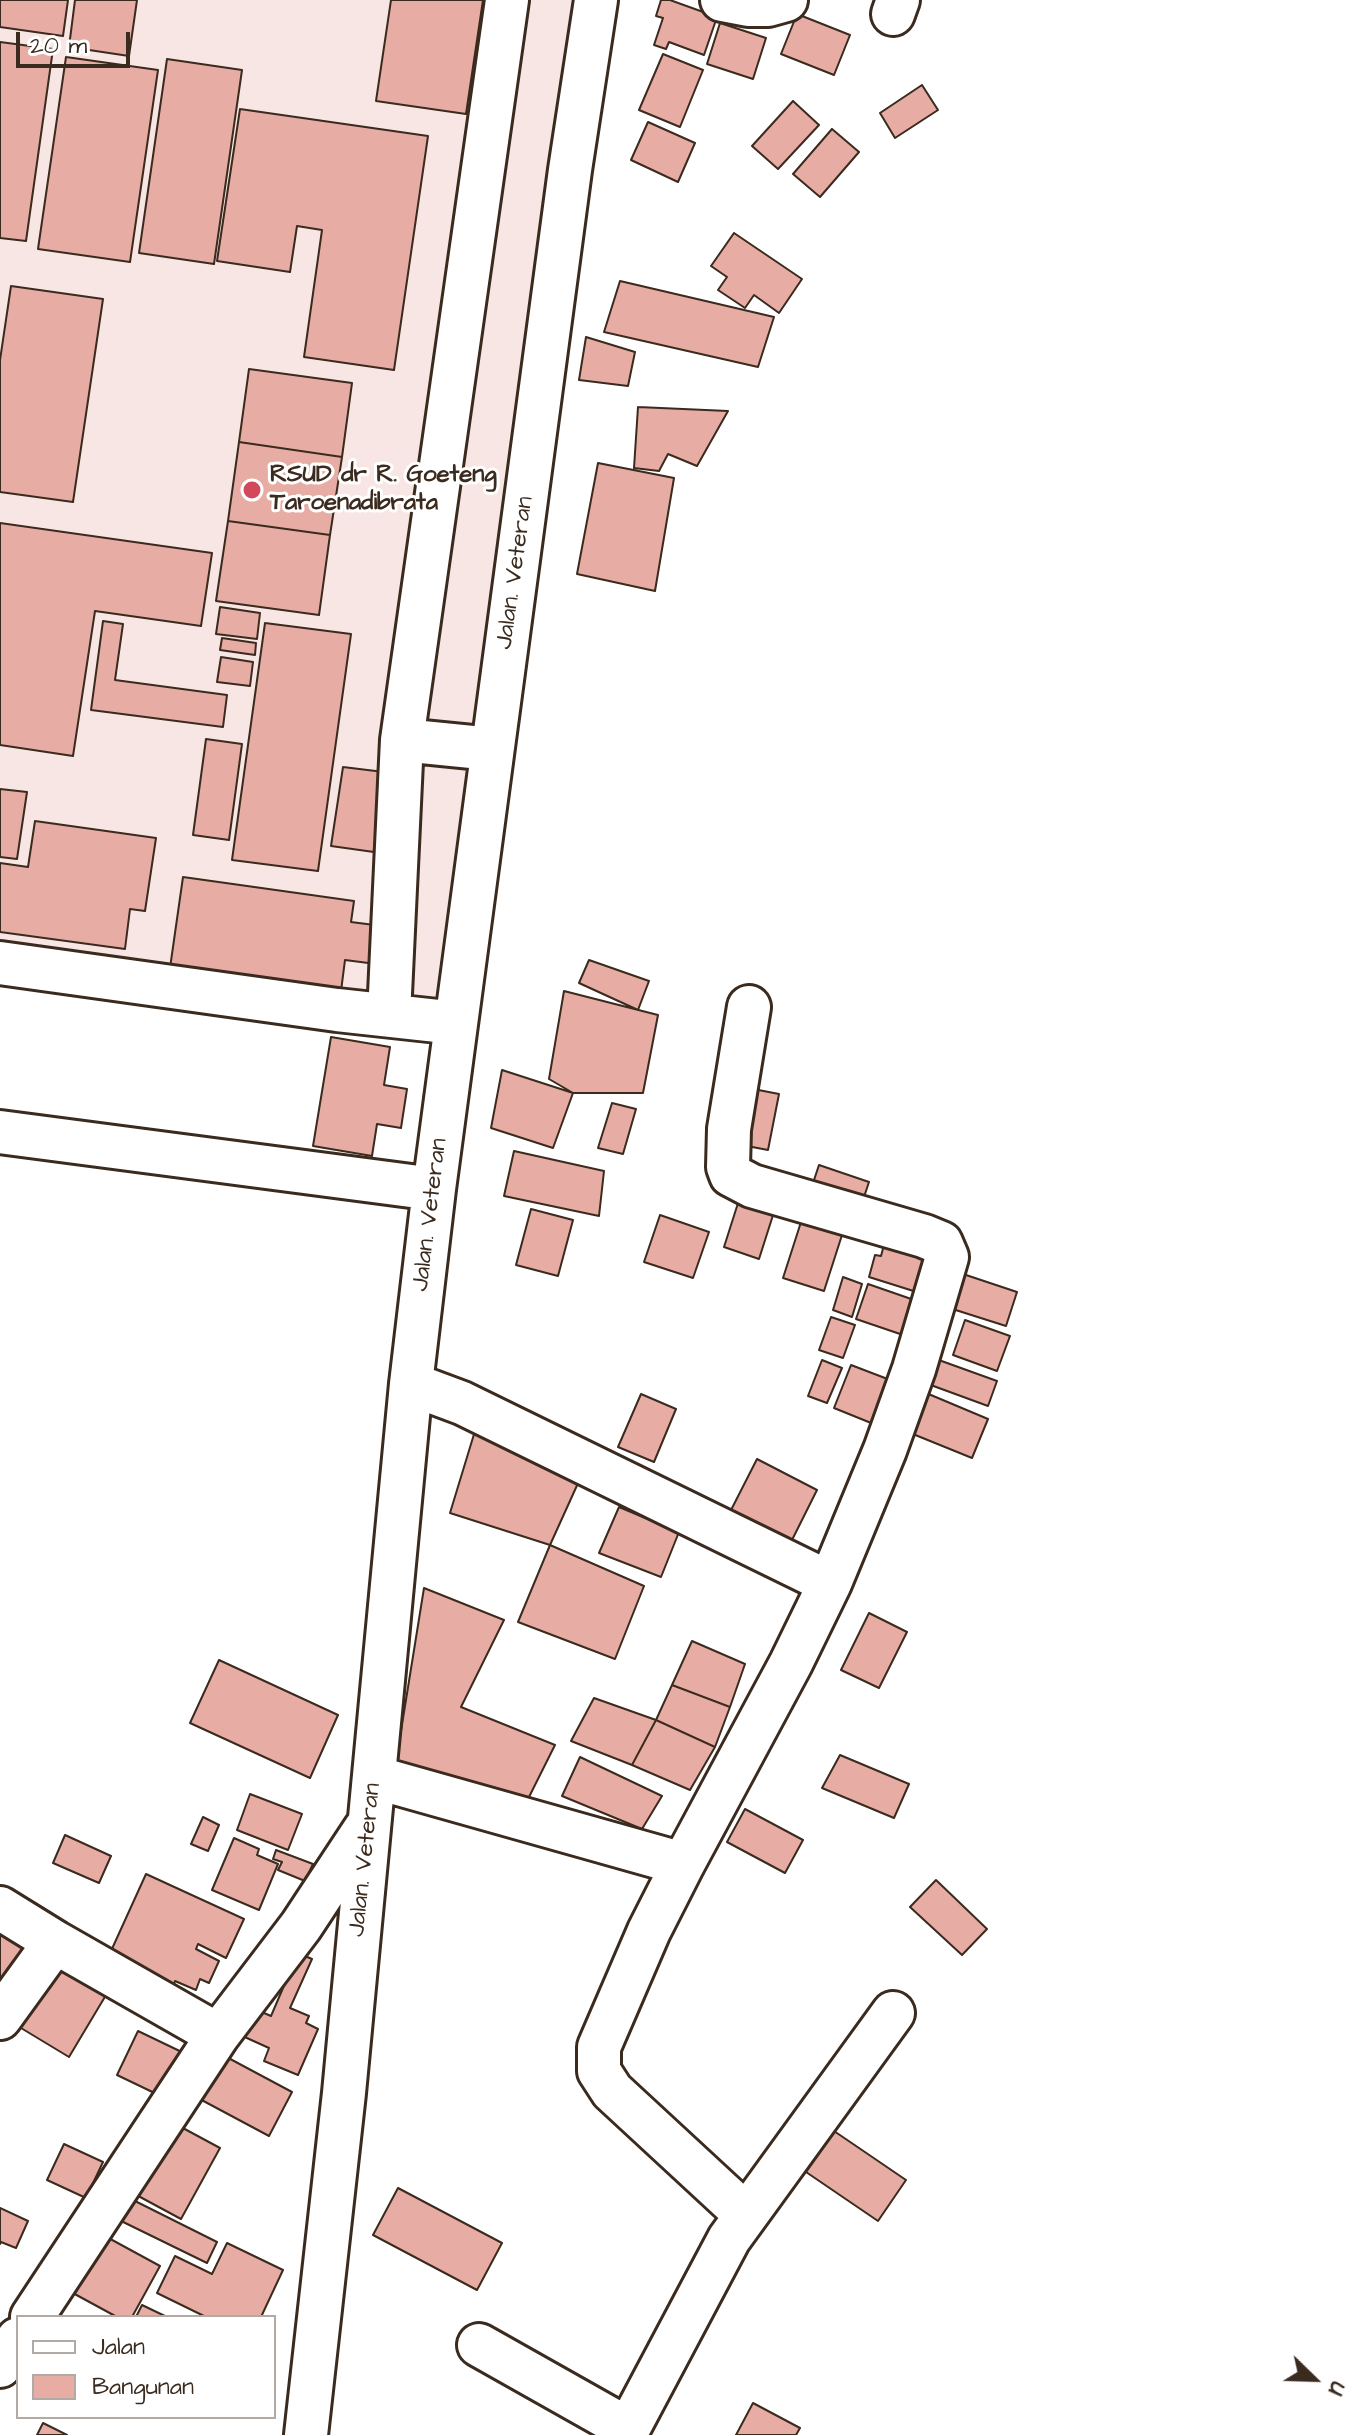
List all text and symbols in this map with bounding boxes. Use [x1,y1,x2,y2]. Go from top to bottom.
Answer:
scale bar [20,16,134,66]
text: 20 m [30,29,87,63]
place label: RSUD dr R. Goeteng Taroenadibrata [270,462,497,518]
marker: RSUD dr R. Goeteng Taroenadibrata [241,479,263,501]
street label: Jalan. Veteran [491,495,541,651]
street label: Jalan. Veteran [407,1137,455,1293]
street label: Jalan. Veteran [344,1782,388,1938]
legend [16,2315,276,2419]
text: Jalan [92,2330,145,2364]
north arrow [1274,2339,1354,2419]
text: Bangunan [92,2370,194,2404]
text: U [1320,2377,1353,2400]

